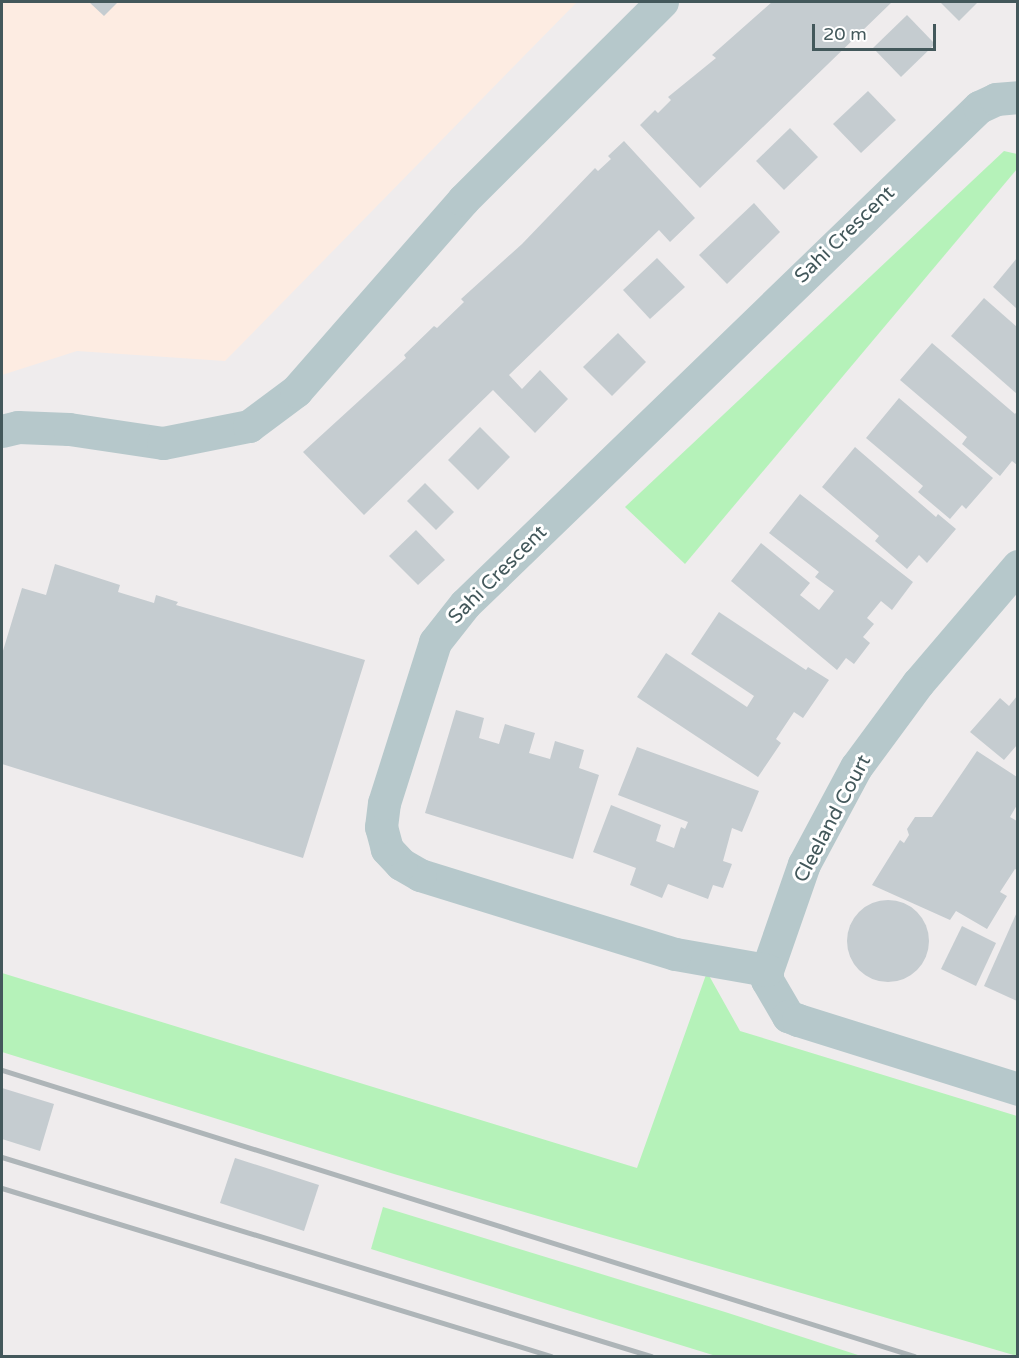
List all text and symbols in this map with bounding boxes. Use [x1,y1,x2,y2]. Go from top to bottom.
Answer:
scale bar [815,12,940,50]
text: 20 m [823,23,867,45]
street label: Sahi Crescent [790,181,900,289]
street label: Sahi Crescent [444,521,552,629]
street label: Cleeland Court [789,751,877,887]

